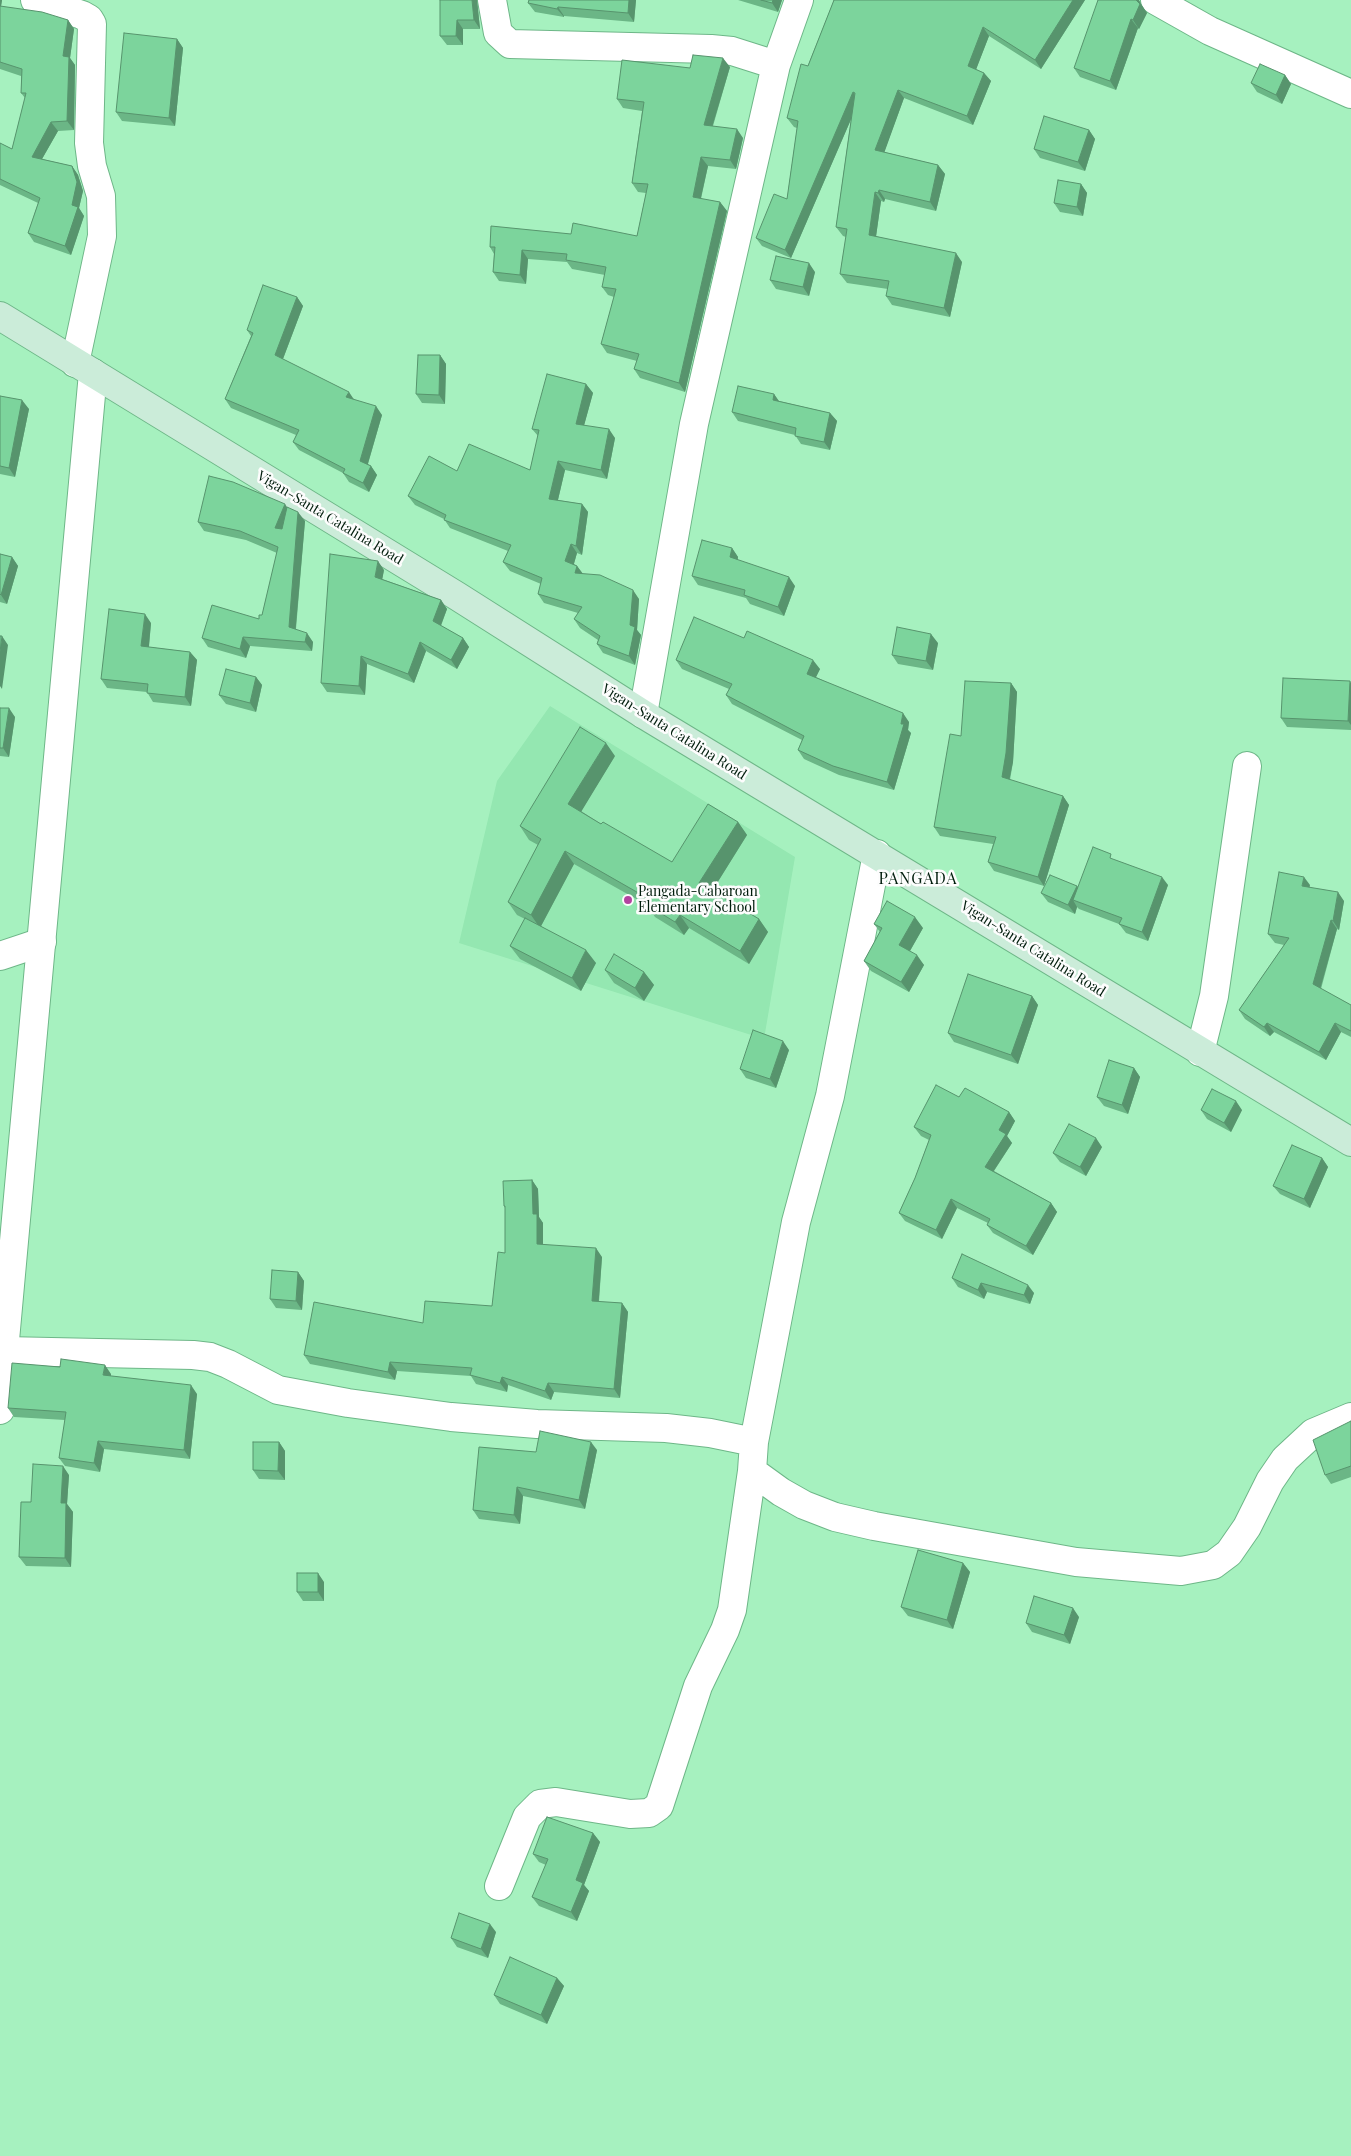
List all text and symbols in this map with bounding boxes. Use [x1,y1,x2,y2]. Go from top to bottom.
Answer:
street label: Vigan-Santa Catalina Road [254,468,406,568]
street label: Vigan-Santa Catalina Road [599,680,749,784]
district label: PANGADA [878,869,958,889]
place label: Pangada-Cabaroan Elementary School [638,884,758,916]
marker: Pangada-Cabaroan Elementary School [622,894,634,906]
street label: Vigan-Santa Catalina Road [958,897,1108,1001]

